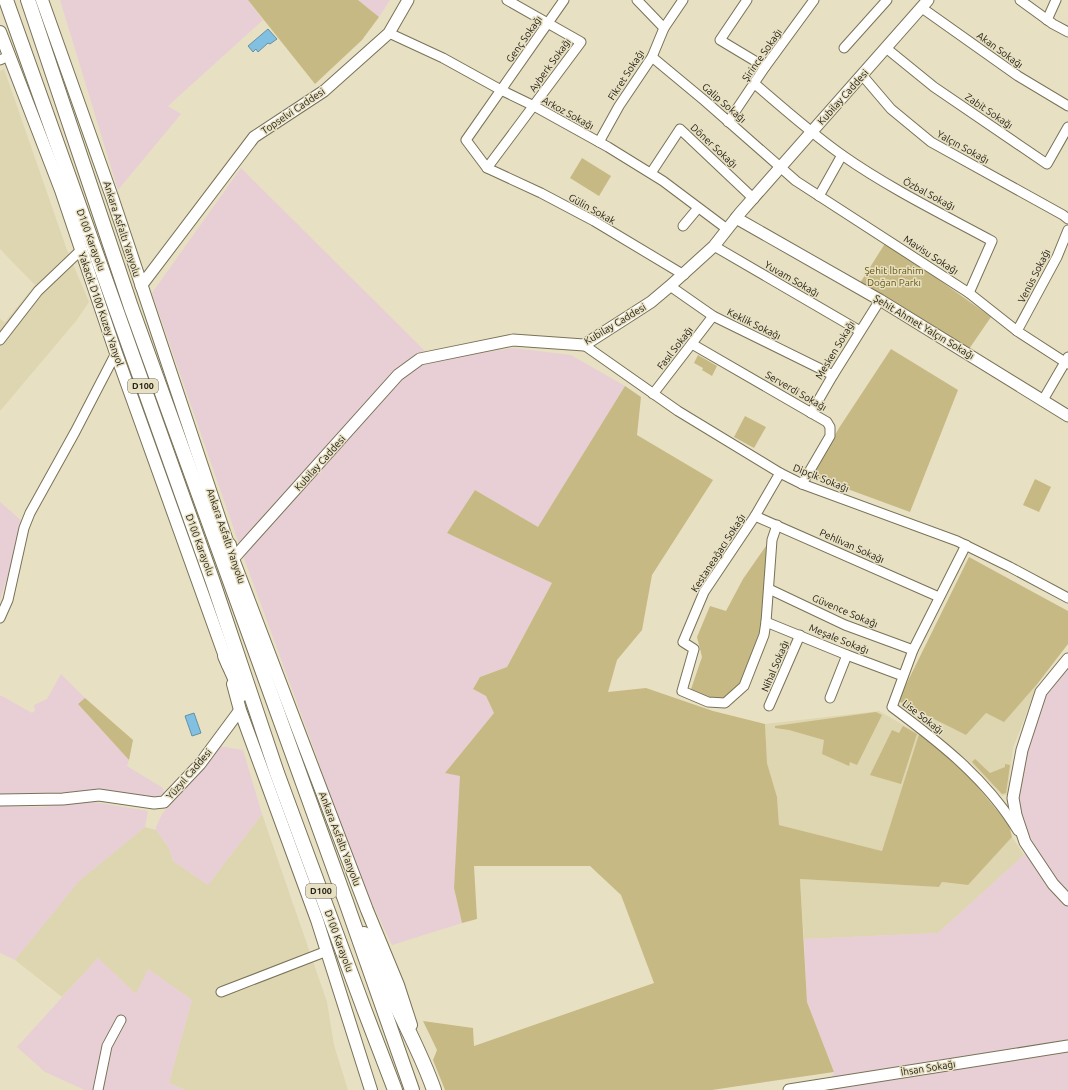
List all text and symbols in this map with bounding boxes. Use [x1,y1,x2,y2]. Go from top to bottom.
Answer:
street label: Genç Sokağı [504,14,544,64]
street label: Şirince Sokağı [740,27,784,83]
street label: Akan Sokağı [975,30,1025,70]
street label: Ayberk Sokağı [527,36,573,94]
street label: Fikret Sokağı [606,48,646,102]
street label: Kubilay Caddesi [815,67,871,127]
street label: Galip Sokağı [700,81,748,125]
street label: Topselvi Caddesi [259,86,327,136]
street label: Zabit Sokağı [963,91,1015,131]
street label: Arkoz Sokağı [540,94,596,132]
street label: Döner Sokağı [688,122,740,170]
street label: Yalçın Sokağı [935,128,991,166]
street label: Özbal Sokağı [901,176,957,212]
street label: Ankara Asfaltı Yanyolu [101,180,143,278]
street label: Gülin Sokak [567,192,617,226]
street label: D100 Karayolu [75,207,107,273]
street label: Mavisu Sokağı [902,233,960,277]
street label: Venüs Sokağı [1016,247,1052,305]
street label: Yakacık D100 Kuzey Yanyol [76,251,126,368]
street label: Yuvam Sokağı [763,259,821,299]
park label: Şehit İbrahim Doğan Parkı [864,265,924,288]
street label: Şehit Ahmet Yalçın Sokağı [872,293,976,361]
street label: Kubilay Caddesi [582,301,648,347]
street label: Keklik Sokağı [725,306,783,342]
street label: Mesken Sokağı [813,319,857,381]
street label: Fasıl Sokağı [655,324,695,372]
street label: Serverdi Sokağı [763,369,829,413]
road number: D100 [128,379,158,393]
street label: Kubilay Caddesi [292,433,348,493]
street label: Dipçik Sokağı [791,462,851,494]
street label: Ankara Asfaltı Yanyolu [205,487,247,585]
street label: D100 Karayolu [184,512,216,578]
street label: Kestaneağacı Sokağı [689,512,747,594]
street label: Pehlivan Sokağı [818,527,886,565]
street label: Güvence Sokağı [810,592,880,630]
street label: Meşale Sokağı [807,622,871,656]
street label: Nihal Sokağı [759,639,791,693]
street label: Lise Sokağı [900,698,946,736]
street label: Yüzyıl Caddesi [164,747,214,801]
street label: Ankara Asfaltı Yanyolu [317,790,363,888]
road number: D100 [306,884,336,898]
street label: D100 Karayolu [323,908,355,974]
street label: İhsan Sokağı [900,1058,956,1078]

